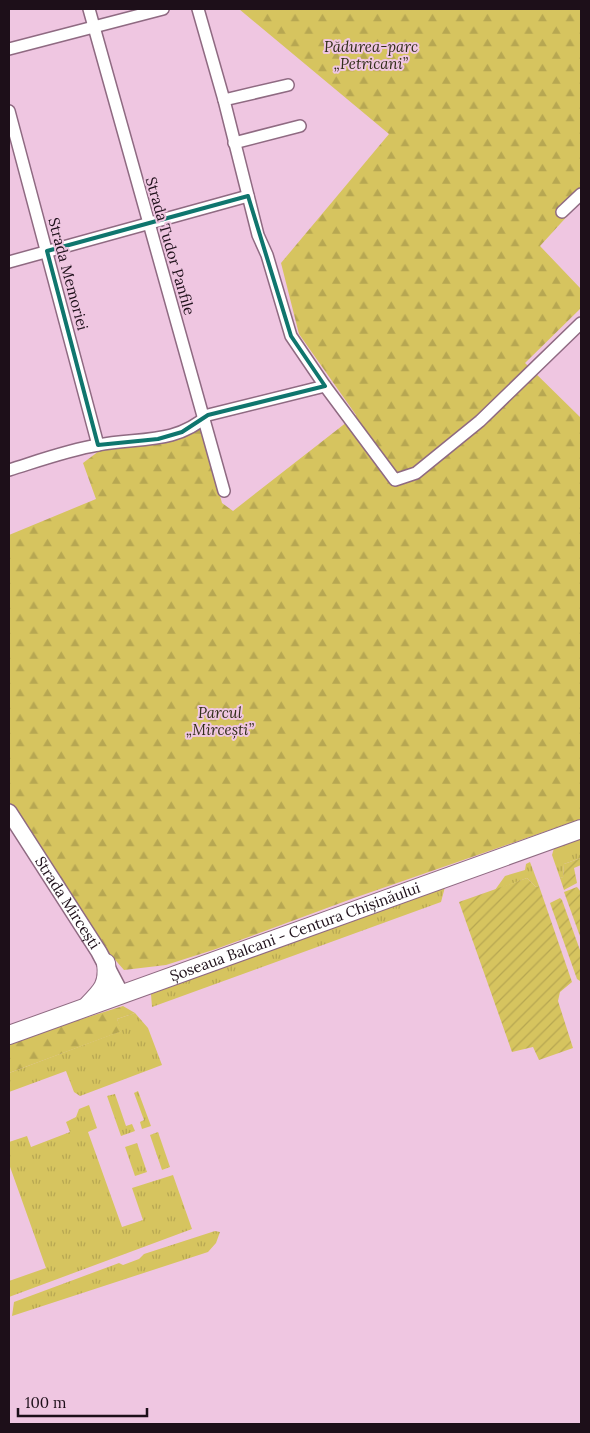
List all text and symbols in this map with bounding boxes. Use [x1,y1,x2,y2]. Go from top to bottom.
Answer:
park label: Pădurea-parc „Petricani” [324,37,418,73]
street label: Strada Tudor Panfile [142,175,199,317]
street label: Strada Memoriei [44,215,93,332]
park label: Parcul „Mircești” [186,703,254,739]
street label: Strada Mircești [31,853,105,953]
street label: Șoseaua Balcani - Centura Chișinăului [167,878,423,985]
scale bar [18,1386,146,1418]
text: 100 m [25,1393,66,1412]

